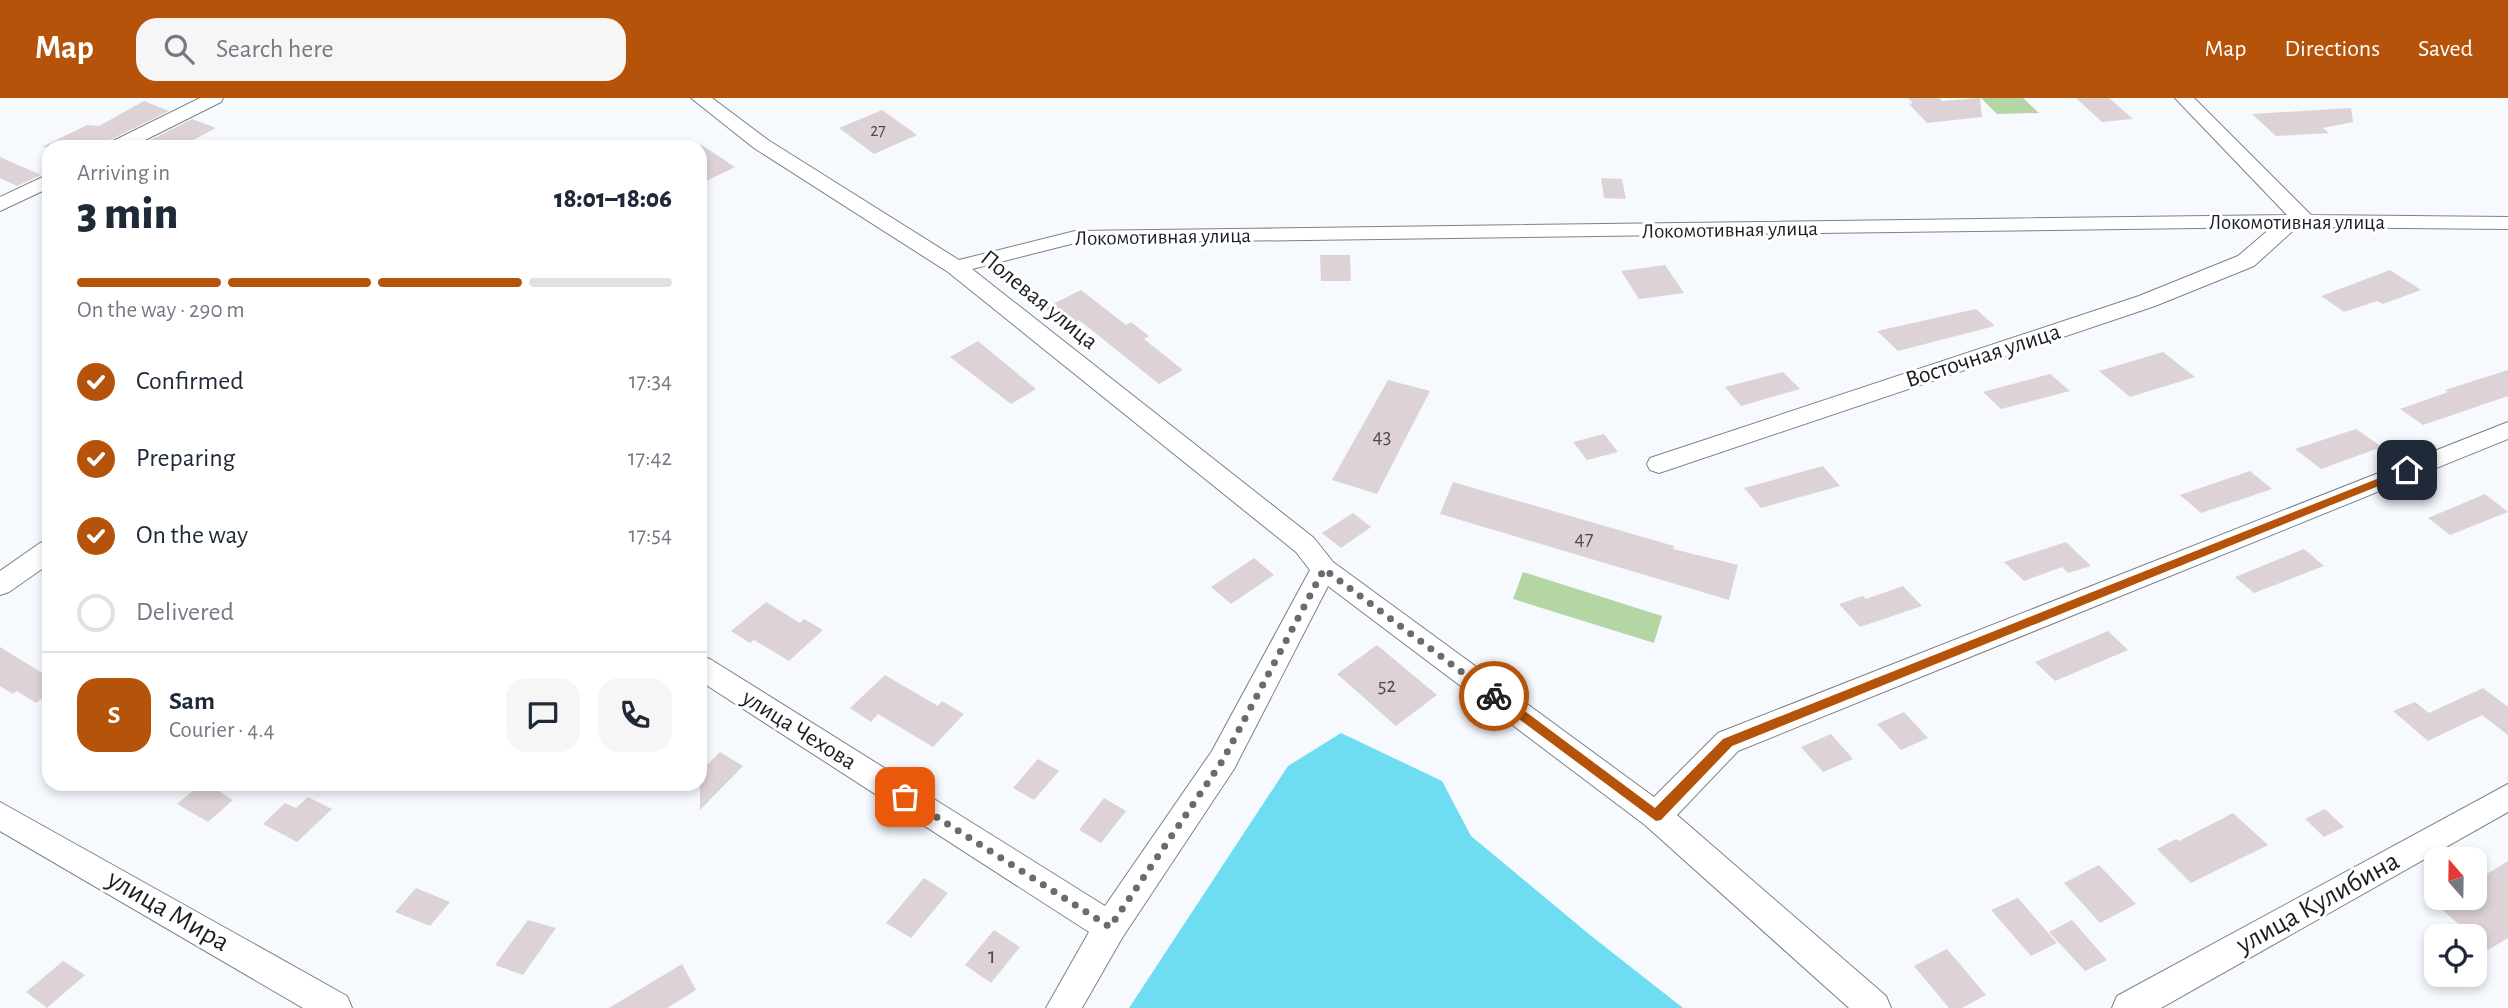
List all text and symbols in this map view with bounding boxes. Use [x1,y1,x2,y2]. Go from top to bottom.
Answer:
search box [136,18,626,81]
icon: search [160,30,198,68]
text: Map [35,32,94,65]
text: Search here [216,36,334,62]
text: Map [2204,37,2246,61]
text: Directions [2284,37,2380,61]
text: Saved [2418,37,2473,61]
house number: 27 [870,122,886,140]
text: Arriving in [77,162,170,185]
text: 18:01–18:06 [554,186,672,212]
text: 3 min [77,191,178,237]
street label: Локомотивная улица [2209,212,2385,233]
street label: Локомотивная улица [1642,218,1819,242]
street label: Локомотивная улица [1075,225,1252,249]
street label: Полевая улица [976,246,1102,354]
text: On the way · 290 m [77,299,245,322]
street label: Восточная улица [1903,320,2063,392]
icon: check [77,363,115,401]
text: Confirmed [136,368,244,394]
text: 17:34 [629,370,672,393]
house number: 43 [1373,426,1391,447]
icon: check [77,440,115,478]
pin [2377,440,2437,500]
text: Preparing [136,445,235,471]
text: 17:42 [628,447,672,470]
icon: home [2388,451,2426,489]
icon: check [77,517,115,555]
text: On the way [136,522,248,548]
text: 17:54 [629,524,672,547]
house number: 47 [1575,528,1594,549]
text: Delivered [136,599,234,625]
courier [1459,661,1529,731]
house number: 52 [1378,675,1396,696]
icon: bike [1475,677,1513,715]
button: chat [506,678,580,752]
button: phone [598,678,672,752]
street label: улица Чехова [737,685,860,775]
text: Sam [169,688,215,714]
text: S [108,702,120,728]
text: Courier · 4.4 [169,719,275,742]
pin [875,767,935,827]
icon: bag [886,778,924,816]
street label: улица Кулибина [2231,847,2404,960]
north arrow [2424,847,2487,910]
map controls [2424,847,2487,987]
street label: улица Мира [101,864,234,957]
button: locate [2424,924,2487,987]
house number: 1 [988,944,996,968]

